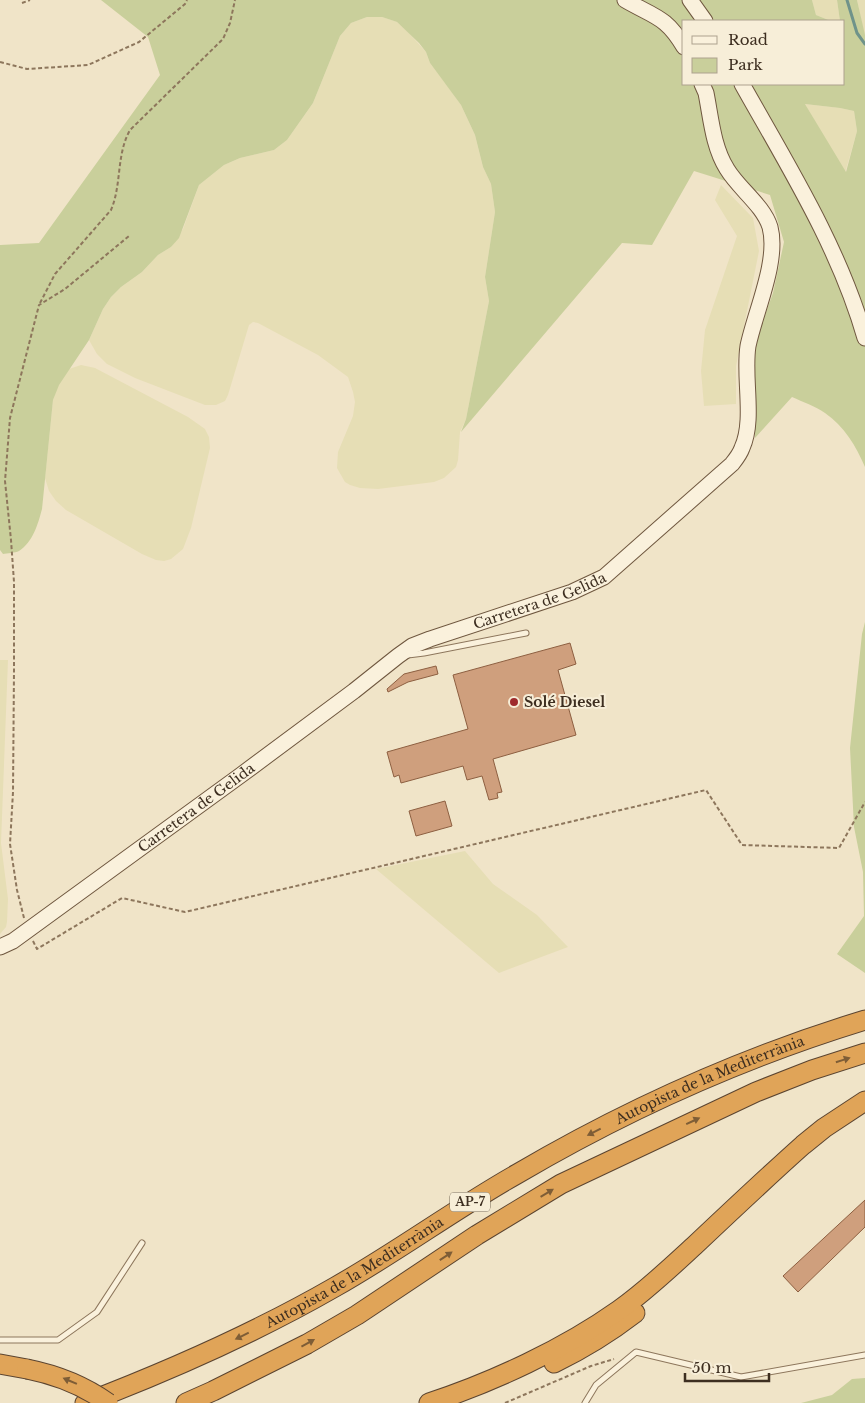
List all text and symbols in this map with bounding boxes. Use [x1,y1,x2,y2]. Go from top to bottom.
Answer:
legend [682,20,845,85]
text: Road [728,30,768,49]
text: Park [728,55,764,74]
street label: Carretera de Gelida [471,568,609,633]
place label: Solé Diesel [524,693,605,711]
marker: Solé Diesel [508,696,520,708]
street label: Carretera de Gelida [134,759,258,856]
street label: Autopista de la Mediterrània [611,1032,807,1129]
one-way arrow [836,1056,851,1064]
one-way arrow [686,1117,700,1125]
one-way arrow [587,1128,601,1136]
one-way arrow [539,1189,554,1197]
road number: AP-7 [450,1192,490,1212]
street label: Autopista de la Mediterrània [262,1213,447,1332]
one-way arrow [439,1251,452,1261]
one-way arrow [234,1332,249,1340]
one-way arrow [301,1339,316,1347]
scale bar [685,1350,769,1382]
text: 50 m [692,1358,732,1377]
one-way arrow [63,1377,77,1385]

